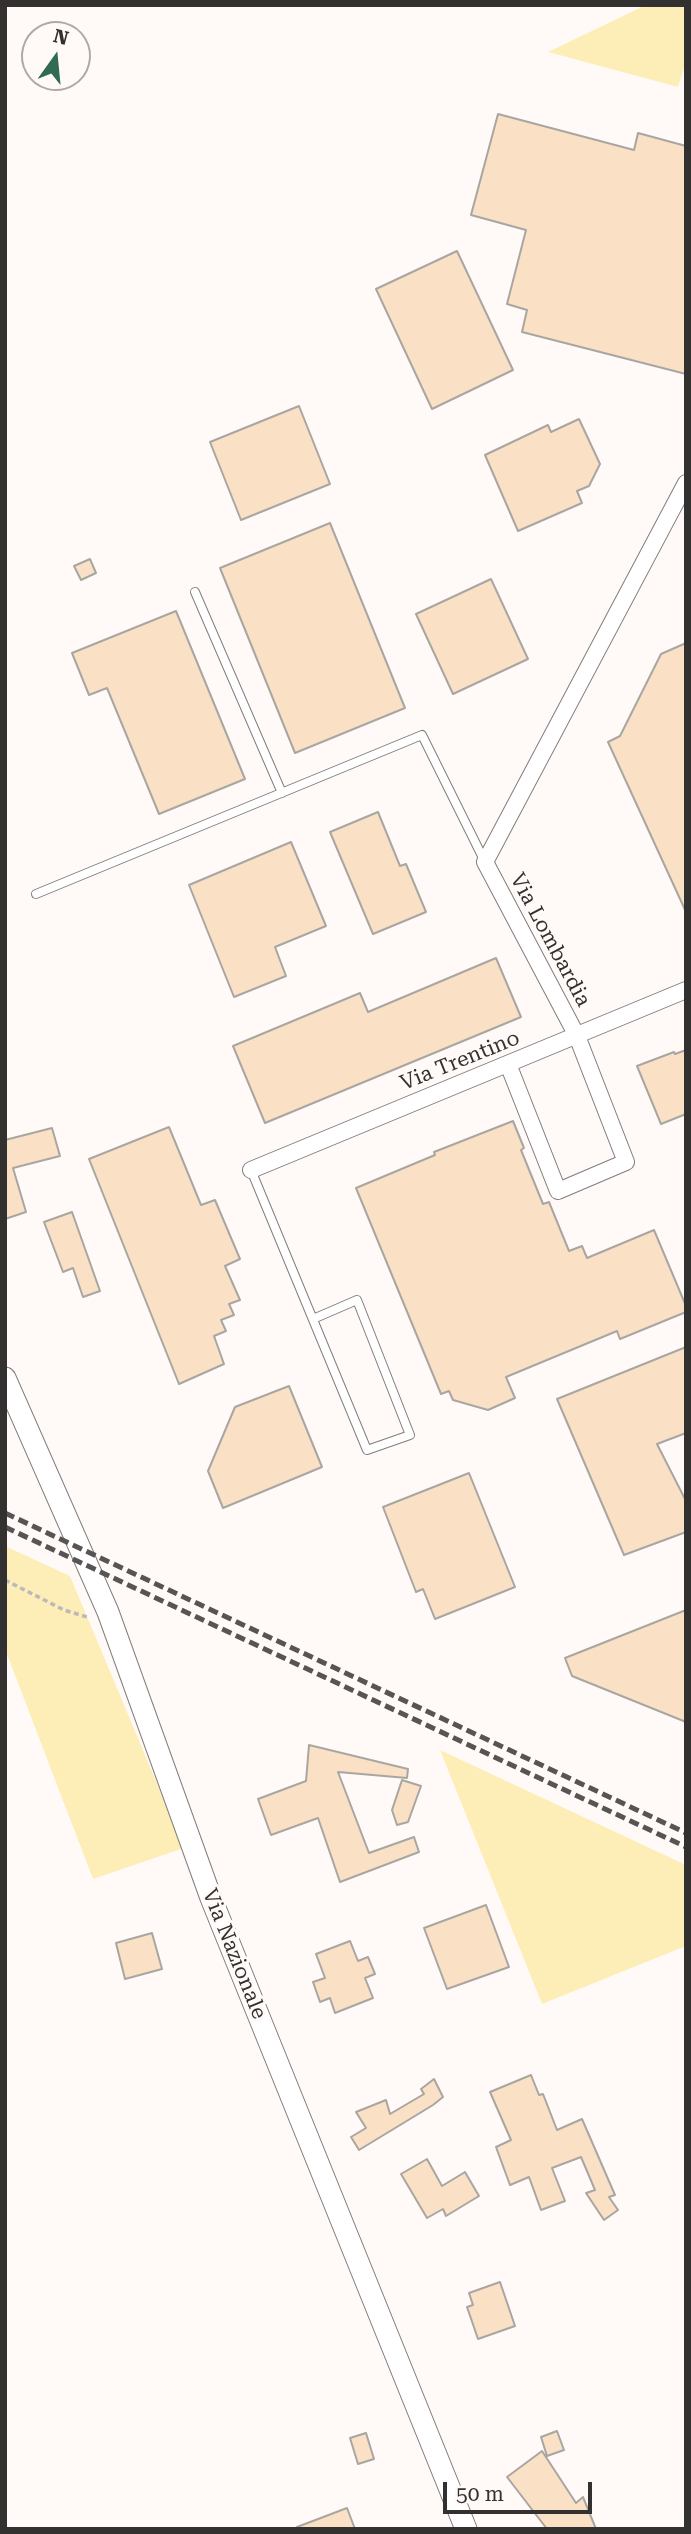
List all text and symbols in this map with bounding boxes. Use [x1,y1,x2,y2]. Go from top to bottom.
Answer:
north arrow [21,21,91,91]
text: N [51,24,71,50]
street label: Via Lombardia [504,869,596,1011]
street label: Via Trentino [397,1026,523,1096]
street label: Via Nazionale [196,1885,272,2023]
scale bar [446,2468,595,2512]
text: 50 m [456,2482,504,2506]

